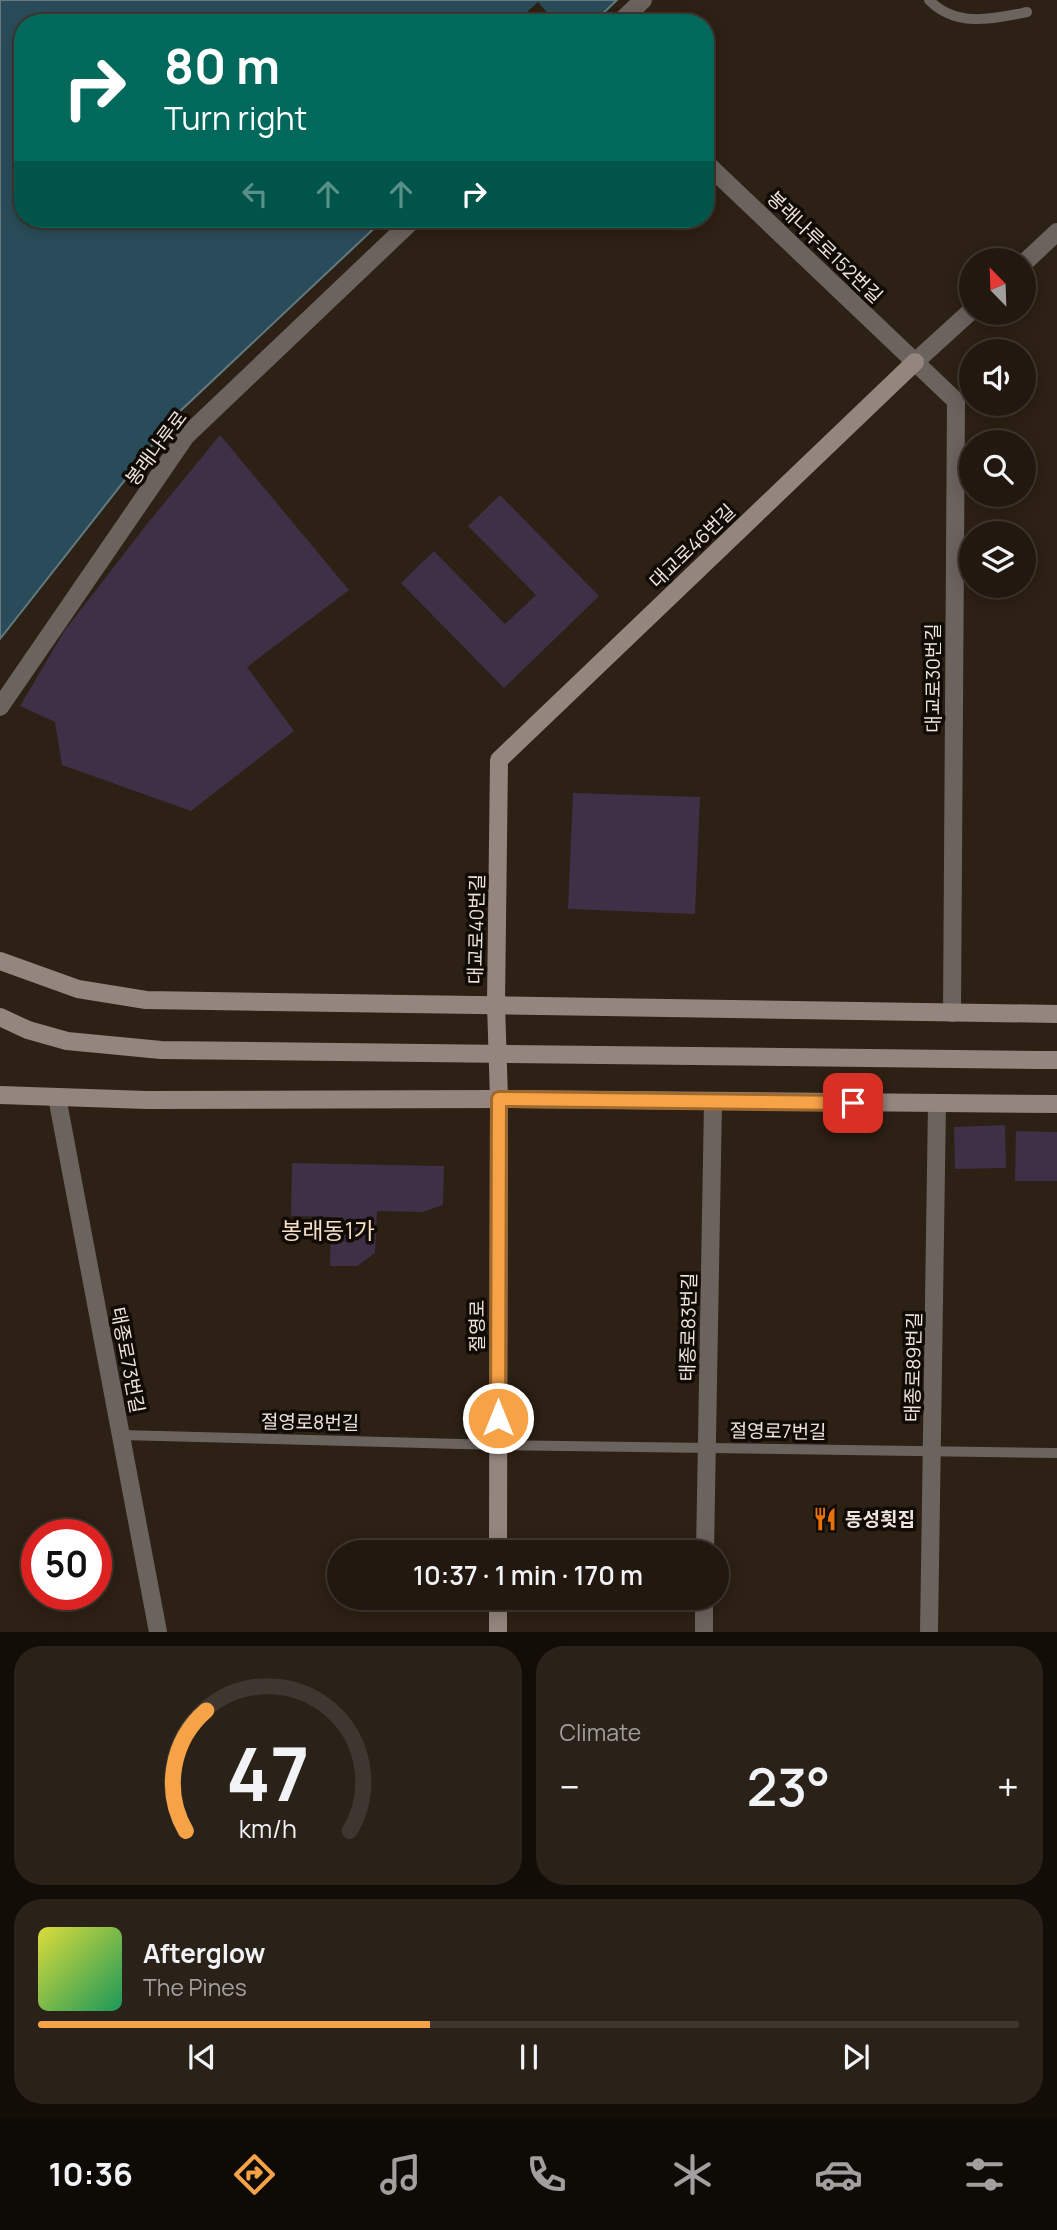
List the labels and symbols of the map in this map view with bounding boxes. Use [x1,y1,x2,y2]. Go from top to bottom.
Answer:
street label: 봉래나루로152번길 [762,185,888,309]
north arrow [959,248,1036,326]
street label: 봉래나루로 [119,405,193,491]
street label: 대교로46번길 [643,498,741,594]
street label: 대교로30번길 [920,623,946,733]
street label: 대교로40번길 [462,874,490,984]
pin [823,1073,883,1133]
district label: 봉래동1가 [281,1214,375,1246]
street label: 태종로83번길 [674,1272,702,1382]
street label: 절영로 [464,1300,490,1352]
street label: 태종로73번길 [105,1305,151,1415]
street label: 태종로89번길 [899,1312,927,1422]
position arrow [461,1381,535,1455]
street label: 절영로8번길 [261,1408,359,1436]
street label: 절영로7번길 [729,1417,827,1445]
restaurant icon: 동성횟집 [811,1505,839,1533]
place label: 동성횟집 [845,1506,915,1532]
speed limit sign: 50 [21,1519,112,1610]

